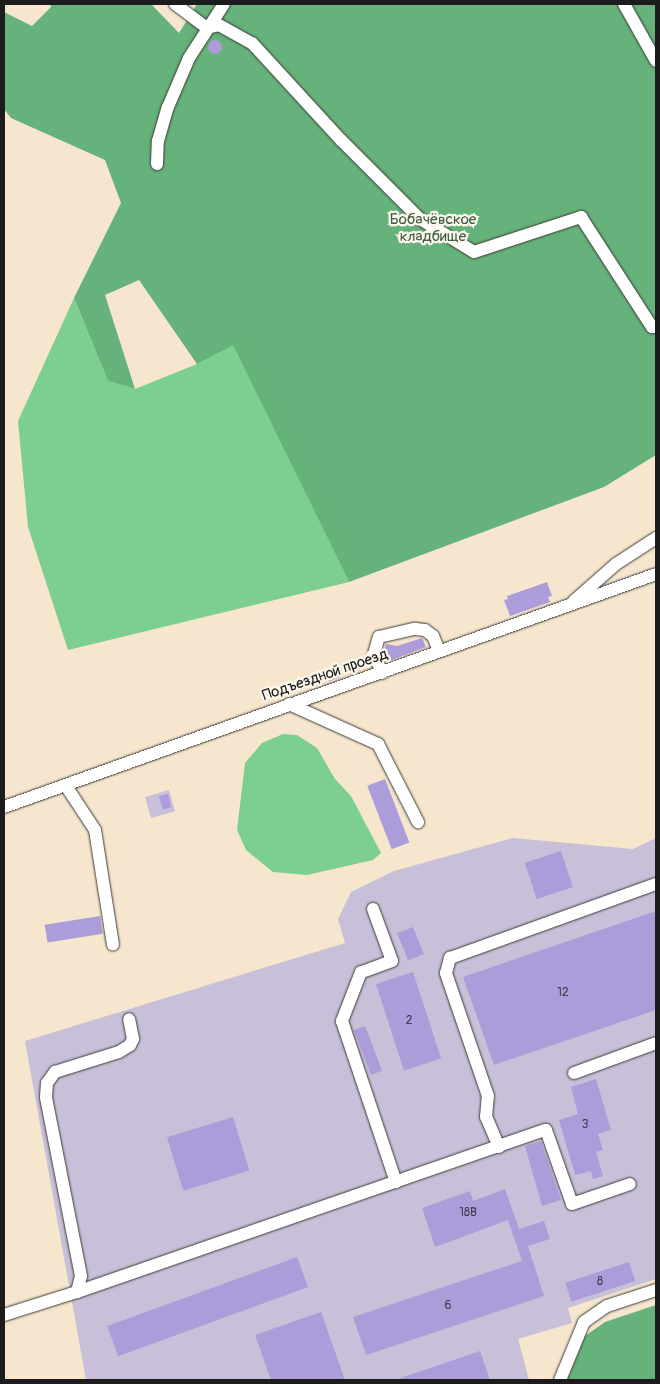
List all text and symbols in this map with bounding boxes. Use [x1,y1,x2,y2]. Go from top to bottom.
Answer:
park label: Бобачёвское кладбище [390,210,476,245]
street label: Подъездной проезд [260,645,390,705]
house number: 12 [557,986,569,1000]
house number: 2 [406,1014,412,1028]
house number: 3 [582,1118,588,1132]
house number: 18В [459,1206,477,1220]
house number: 8 [597,1275,603,1289]
house number: 6 [445,1299,451,1313]

